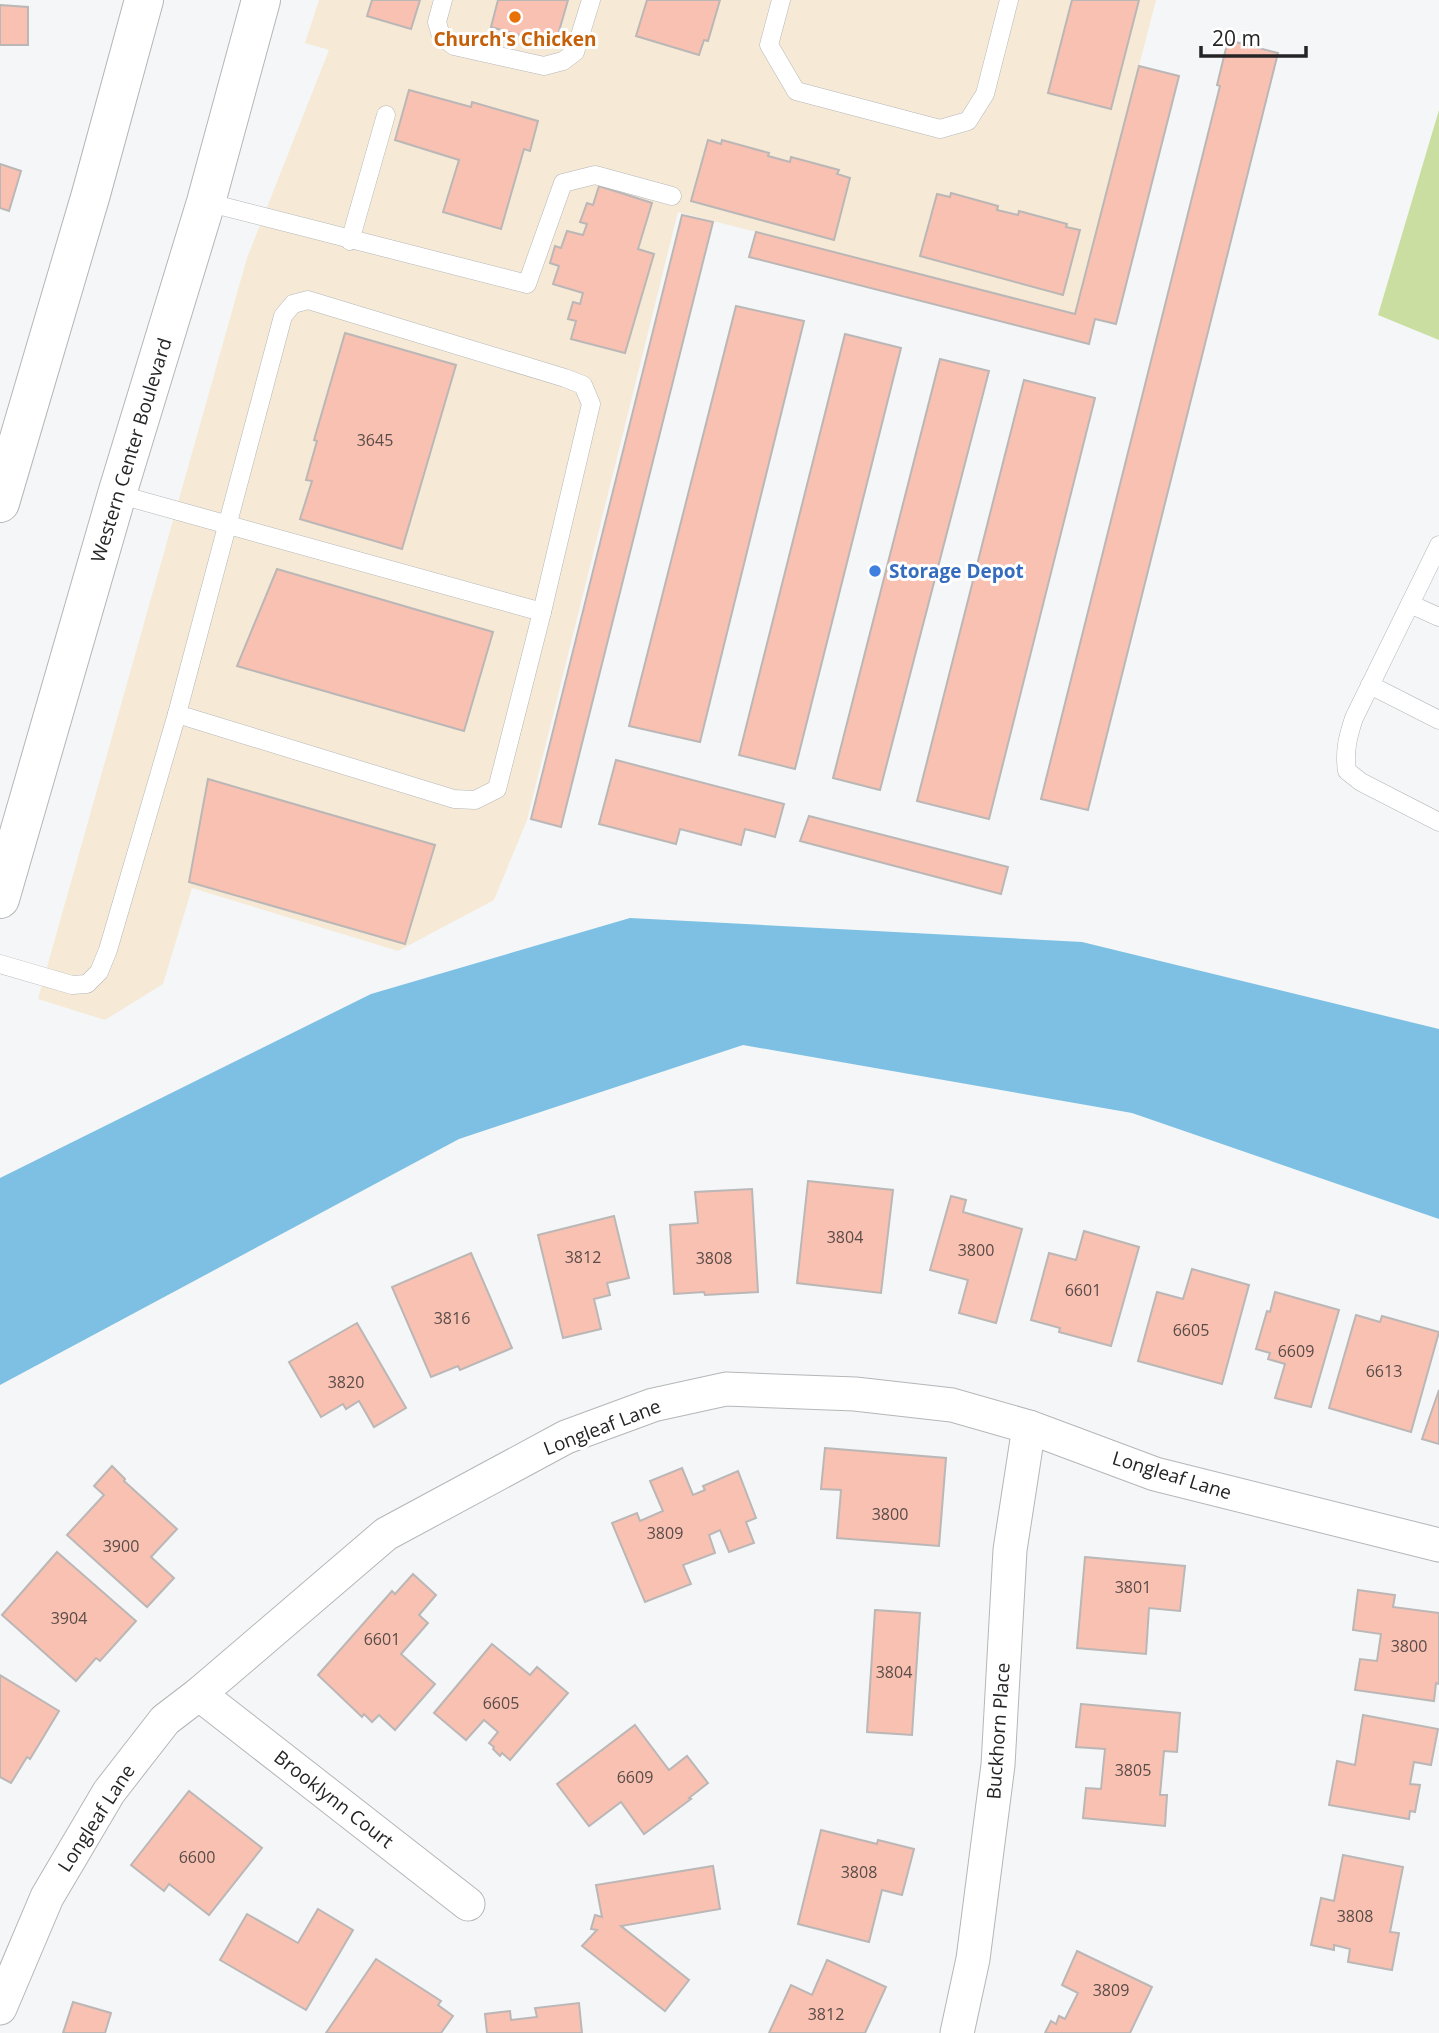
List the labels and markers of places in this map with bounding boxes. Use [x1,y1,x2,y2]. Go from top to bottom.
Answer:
marker: Church's Chicken [507,9,523,25]
place label: Church's Chicken [433,26,597,52]
place label: Storage Depot [889,558,1024,584]
marker: Storage Depot [867,563,883,579]

